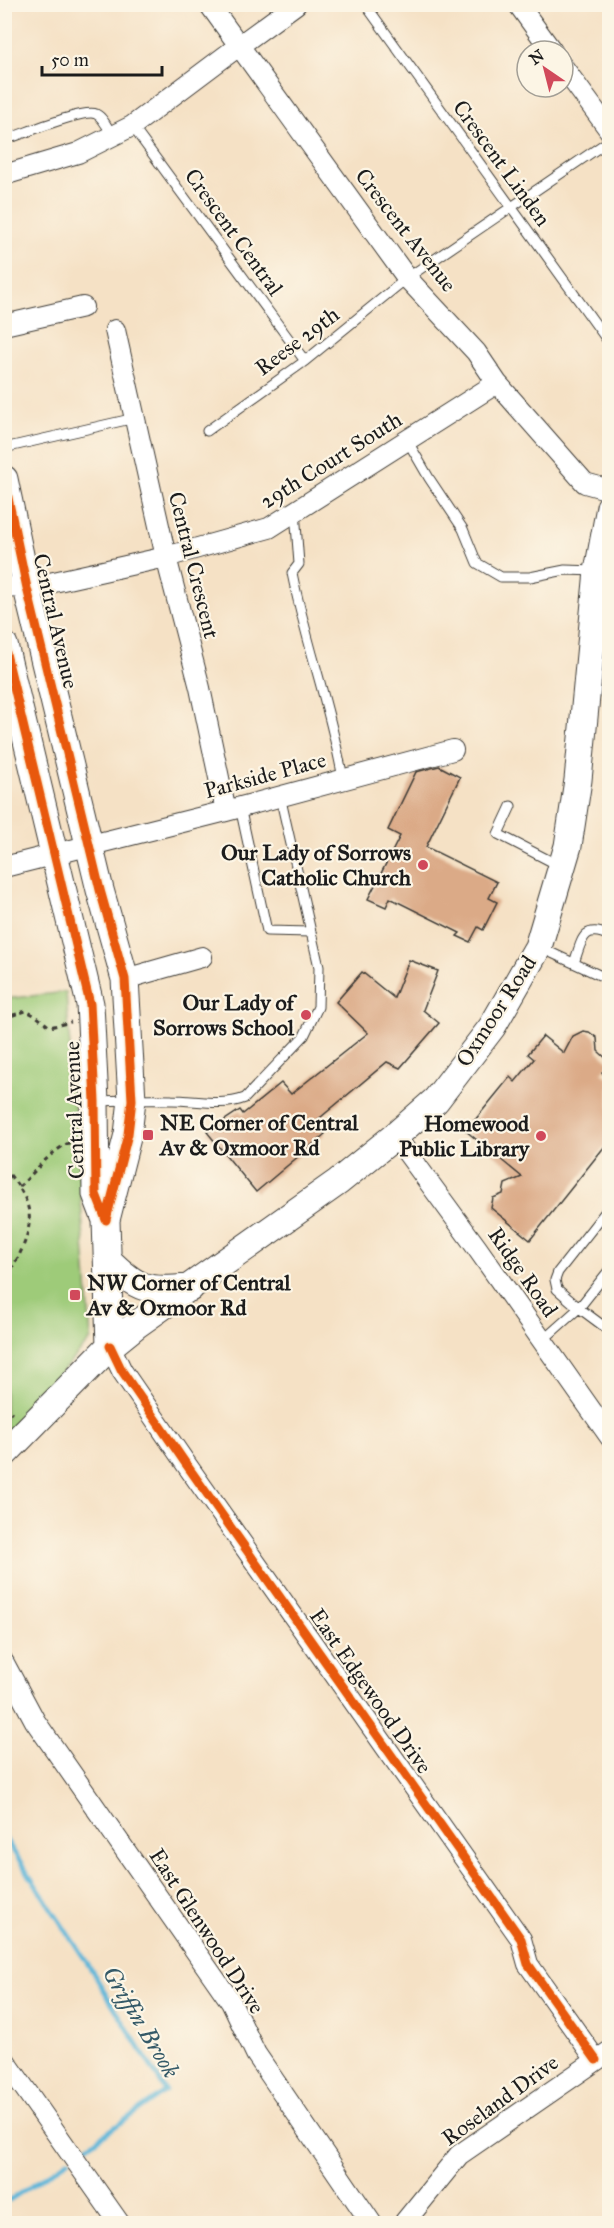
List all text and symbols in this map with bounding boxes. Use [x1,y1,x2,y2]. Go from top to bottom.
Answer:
scale bar [42,39,162,77]
north arrow [515,39,575,99]
text: N [526,45,548,69]
text: 50 m [51,49,89,71]
street label: Crescent Linden [447,95,557,231]
street label: Crescent Central [179,163,289,301]
street label: Crescent Avenue [349,163,463,297]
street label: Reese 29th [250,301,344,381]
street label: 29th Court South [255,406,407,514]
street label: Central Crescent [163,489,225,641]
street label: Central Avenue [27,551,85,691]
street label: Parkside Place [201,746,329,804]
place label: Our Lady of Sorrows Catholic Church [221,839,412,891]
marker: Our Lady of Sorrows Catholic Church [416,858,430,872]
street label: Oxmoor Road [450,950,542,1072]
place label: Our Lady of Sorrows School [153,989,298,1041]
marker: Our Lady of Sorrows School [299,1008,313,1022]
street label: Central Avenue [58,1041,90,1179]
place label: NE Corner of Central Av & Oxmoor Rd [158,1109,359,1161]
place label: Homewood Public Library [399,1110,531,1162]
marker: NE Corner of Central Av & Oxmoor Rd [141,1128,155,1142]
marker: Homewood Public Library [534,1129,548,1143]
street label: Ridge Road [482,1222,564,1322]
place label: NW Corner of Central Av & Oxmoor Rd [85,1269,291,1321]
marker: NW Corner of Central Av & Oxmoor Rd [68,1288,82,1302]
street label: East Edgewood Drive [304,1603,438,1779]
street label: East Glenwood Drive [143,1843,271,2019]
water label: Griffin Brook [96,1960,186,2084]
street label: Roseland Drive [436,2049,564,2151]

